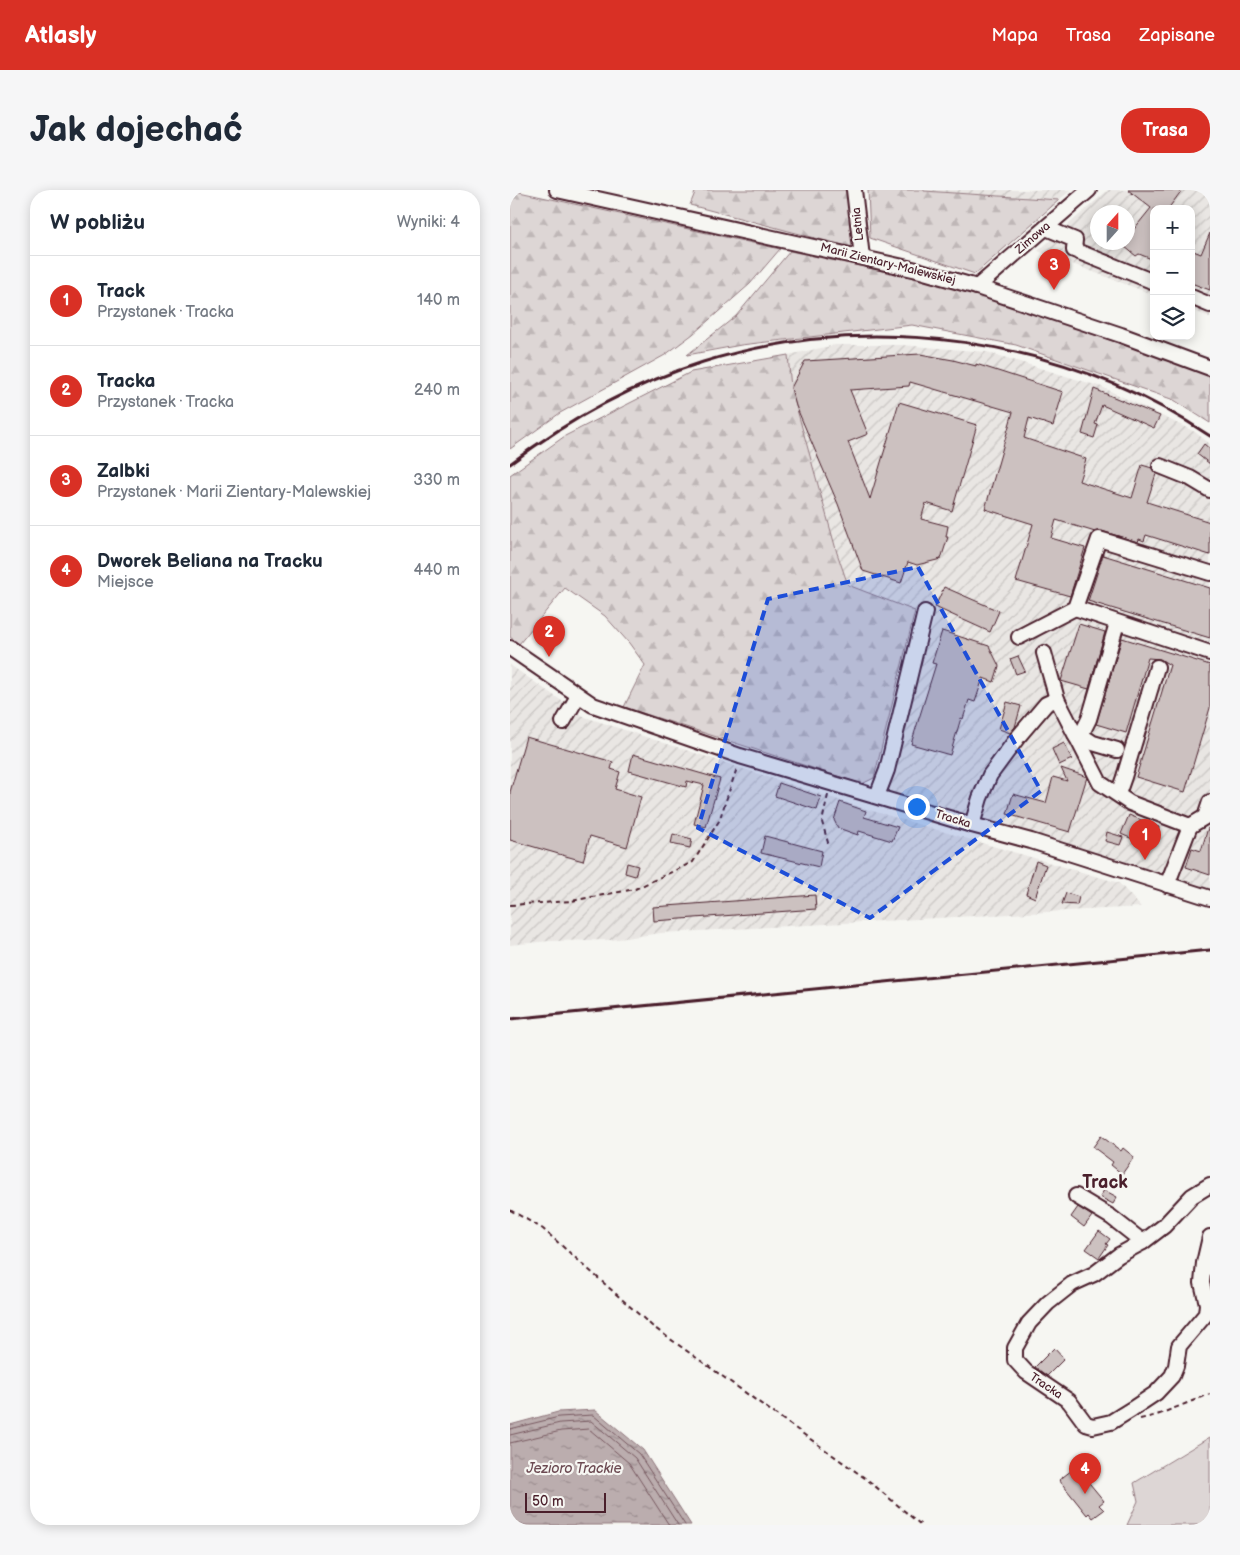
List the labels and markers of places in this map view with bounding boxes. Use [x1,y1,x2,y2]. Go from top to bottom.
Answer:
pin: 3 [1038,249,1070,290]
pin: 2 [533,616,565,657]
pin: 1 [1129,819,1161,860]
pin: 4 [1069,1453,1101,1494]

